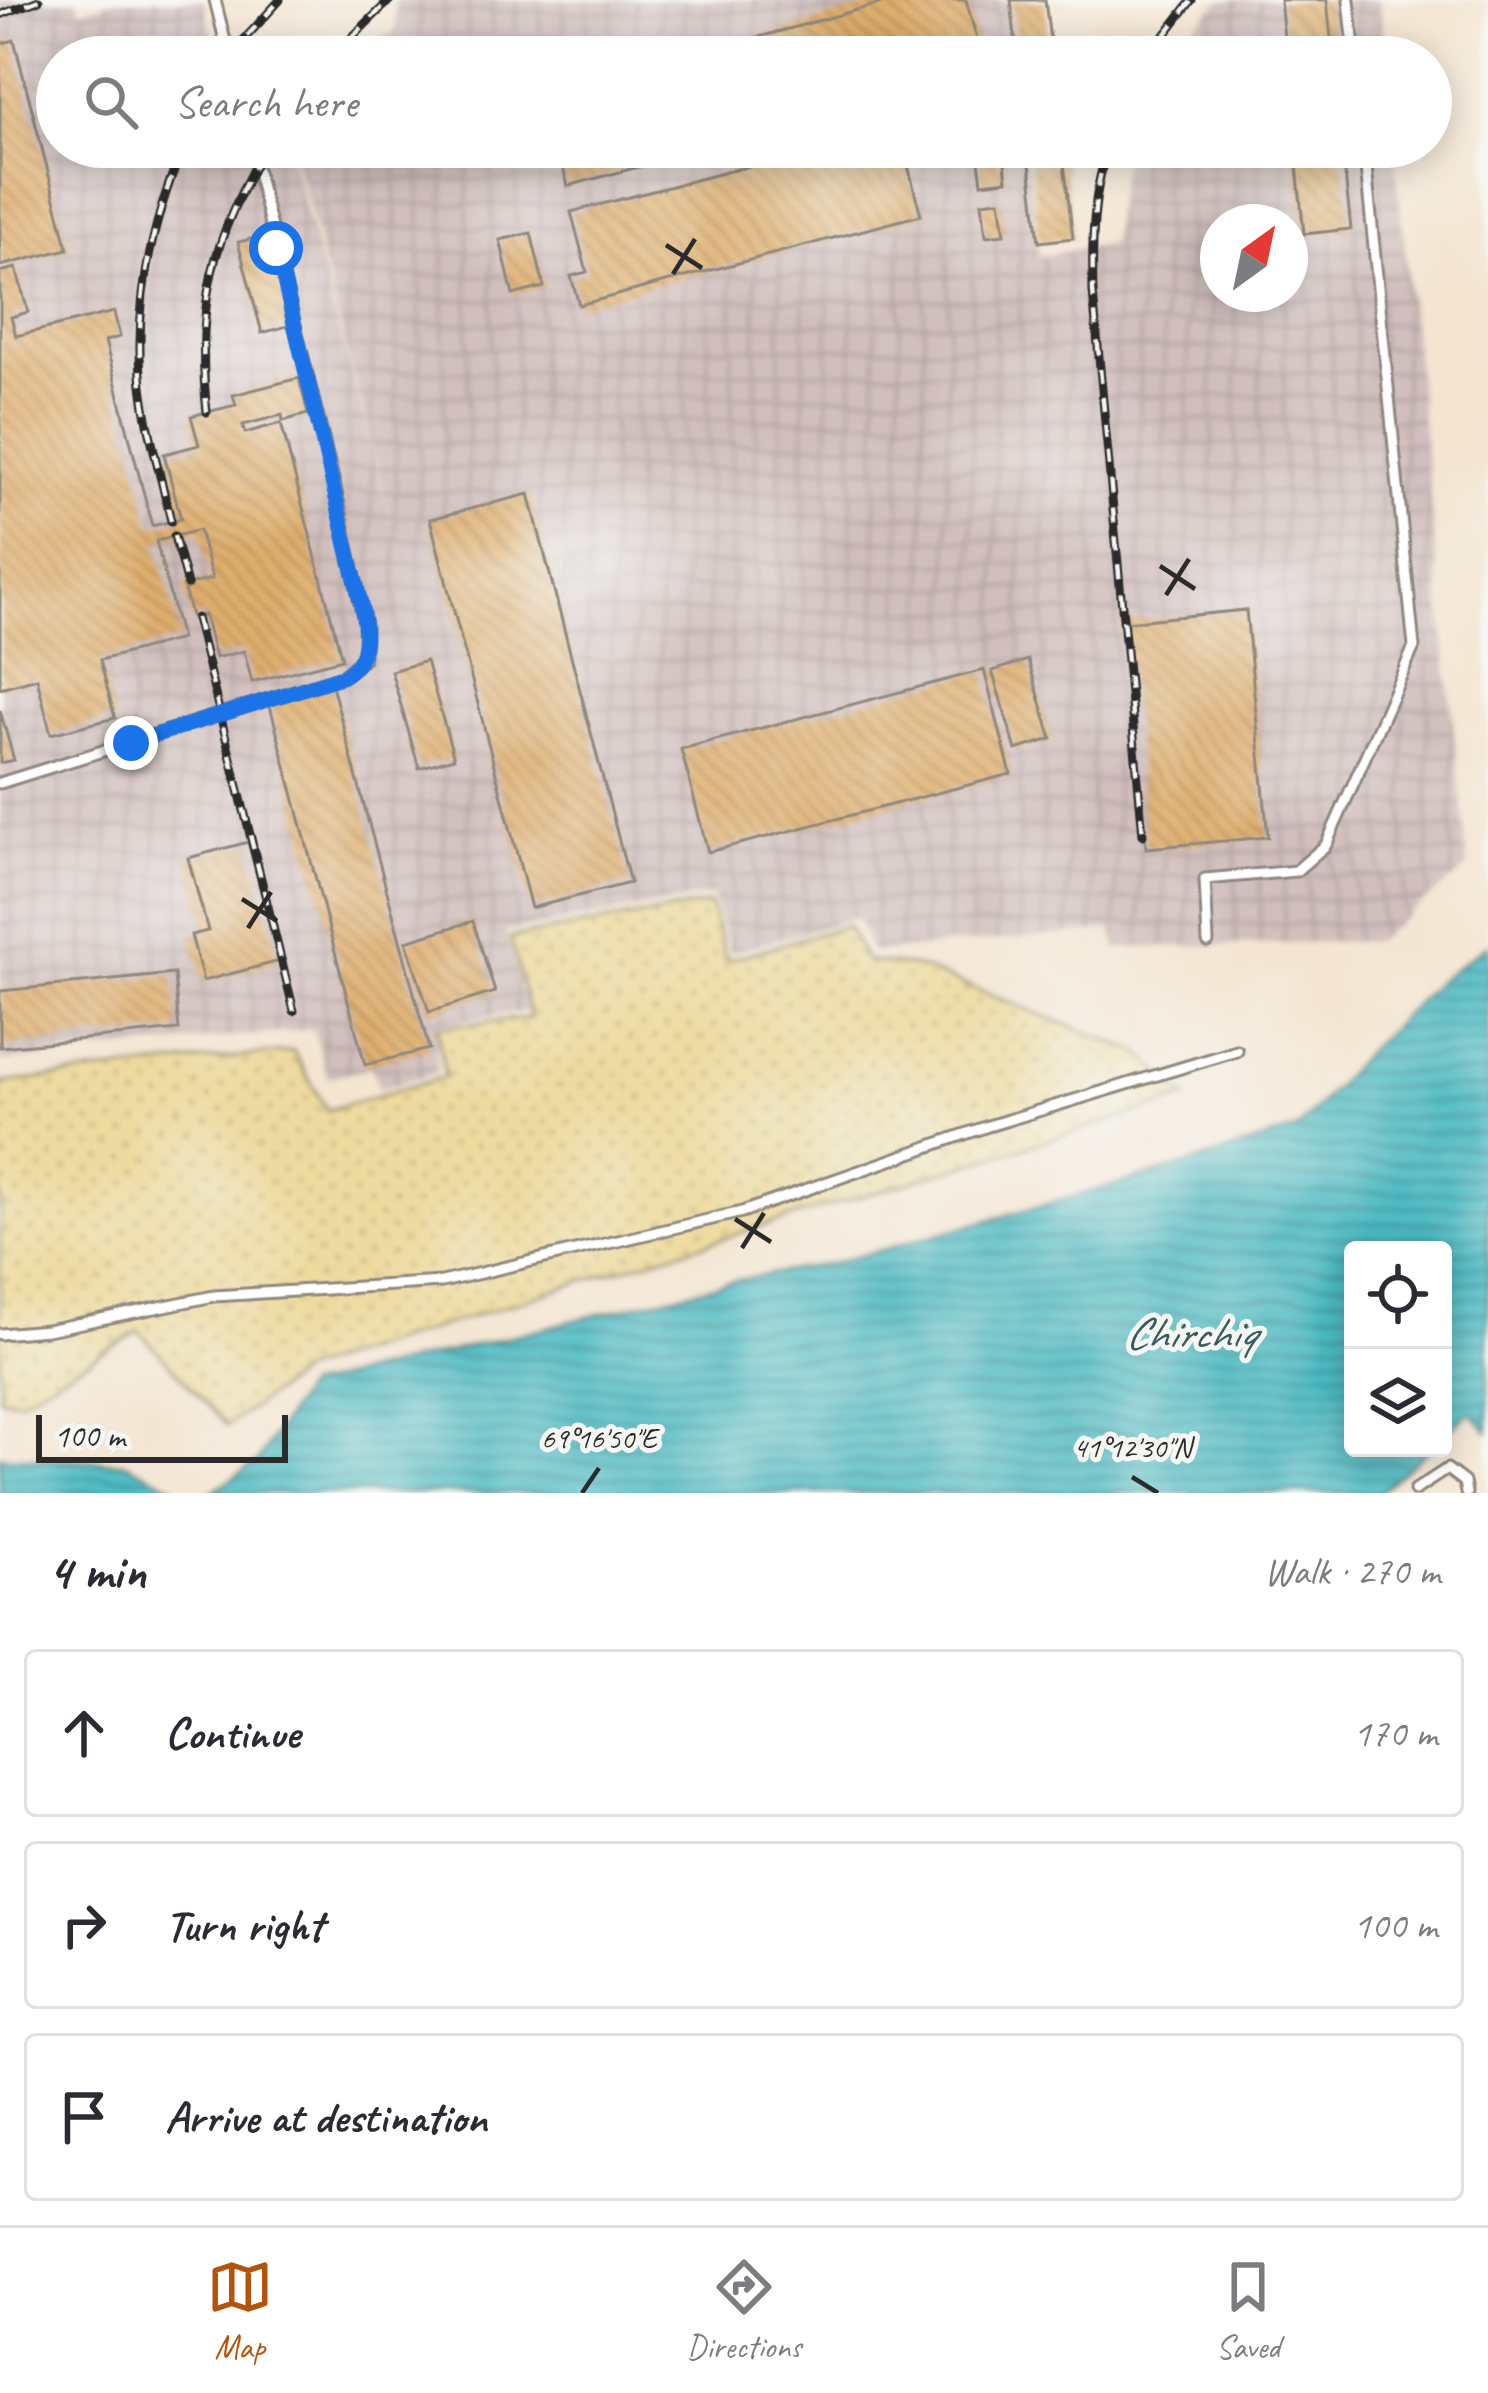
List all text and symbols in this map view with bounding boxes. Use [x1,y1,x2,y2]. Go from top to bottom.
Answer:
search box [36,36,1452,168]
icon: search [78,69,144,135]
text: Search here [174,74,357,131]
north arrow [1200,204,1308,312]
route start [249,221,303,275]
route end [104,716,158,770]
map controls [1344,1241,1452,1457]
button: locate [1344,1241,1452,1349]
water label: Chirchiq [1125,1305,1263,1362]
button: layers [1344,1349,1452,1457]
scale bar [36,1409,288,1462]
text: 100 m [54,1415,125,1457]
text: 69°16'50"E [541,1419,661,1457]
text: 41°12'30"N [1073,1428,1196,1466]
text: 4 min [48,1539,146,1603]
text: Walk · 270 m [1264,1547,1440,1596]
icon: ahead [51,1700,117,1766]
text: Continue [165,1705,299,1762]
text: 170 m [1353,1709,1437,1758]
icon: right [51,1892,117,1958]
text: Turn right [165,1897,323,1954]
text: 100 m [1353,1901,1437,1950]
icon: arrive [51,2084,117,2150]
text: Arrive at destination [165,2089,487,2146]
tab: Map [207,2254,273,2368]
tab: Directions [687,2254,801,2368]
tab: Saved [1215,2254,1281,2368]

